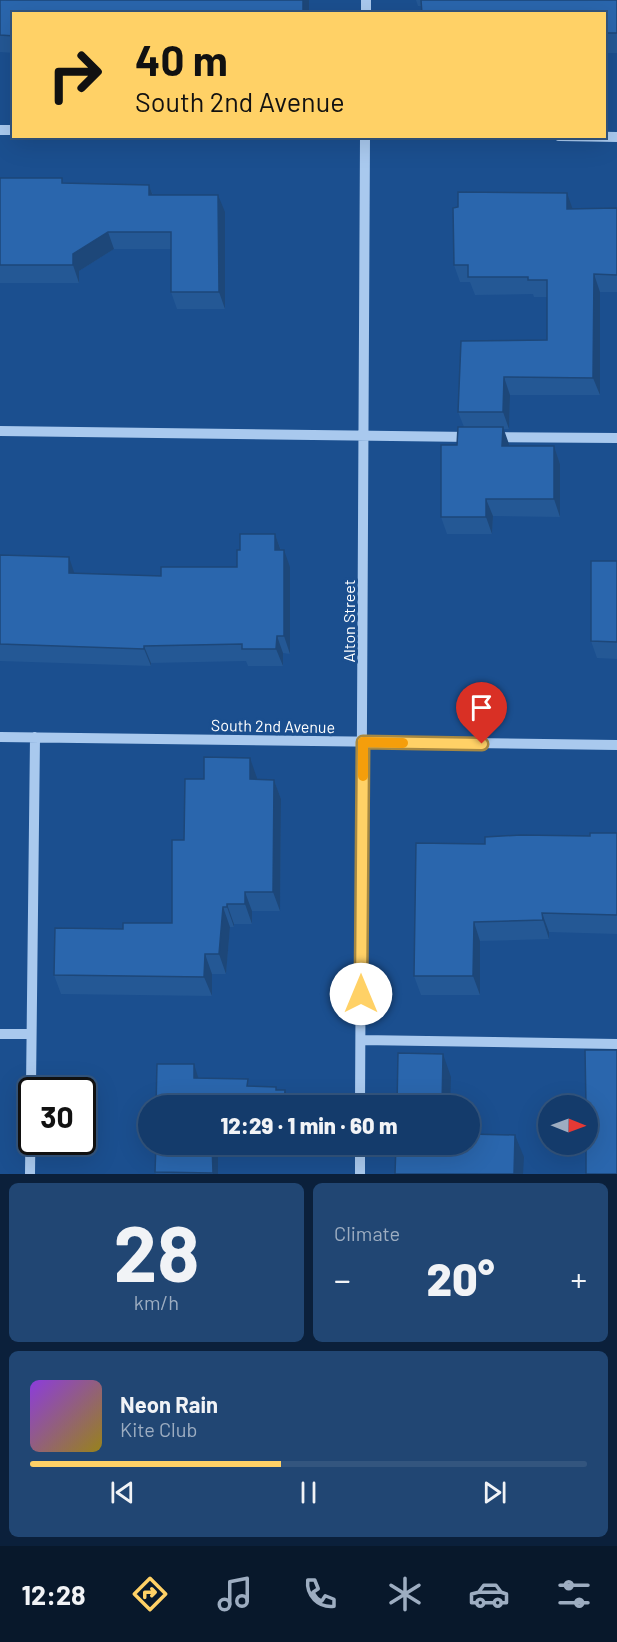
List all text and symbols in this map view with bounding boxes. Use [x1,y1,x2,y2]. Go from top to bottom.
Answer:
text: 40 m [135,34,228,84]
icon: right [36,36,114,114]
text: South 2nd Avenue [135,85,345,117]
street label: Alton Street [339,579,358,663]
pin [456,682,507,744]
icon: arrive [465,691,498,724]
street label: South 2nd Avenue [211,715,335,736]
position arrow [329,962,393,1026]
speed limit sign: 30 [18,1077,96,1155]
north arrow [538,1095,598,1155]
map controls [538,1095,598,1155]
text: 12:29 · 1 min · 60 m [221,1112,397,1138]
text: 28 [114,1204,199,1298]
text: Climate [334,1221,400,1245]
text: 20° [426,1251,495,1305]
text: − [334,1259,351,1299]
text: + [571,1259,587,1299]
text: km/h [134,1290,179,1314]
text: Neon Rain [120,1391,218,1417]
text: Kite Club [120,1417,197,1441]
icon: previous [106,1476,139,1509]
icon: pause [292,1476,325,1509]
icon: next [478,1476,511,1509]
icon: directions [129,1573,171,1615]
icon: music [214,1573,256,1615]
icon: phone [299,1573,341,1615]
icon: climate [384,1573,426,1615]
icon: car [468,1573,510,1615]
icon: filters [553,1573,595,1615]
text: 12:28 [21,1578,86,1610]

